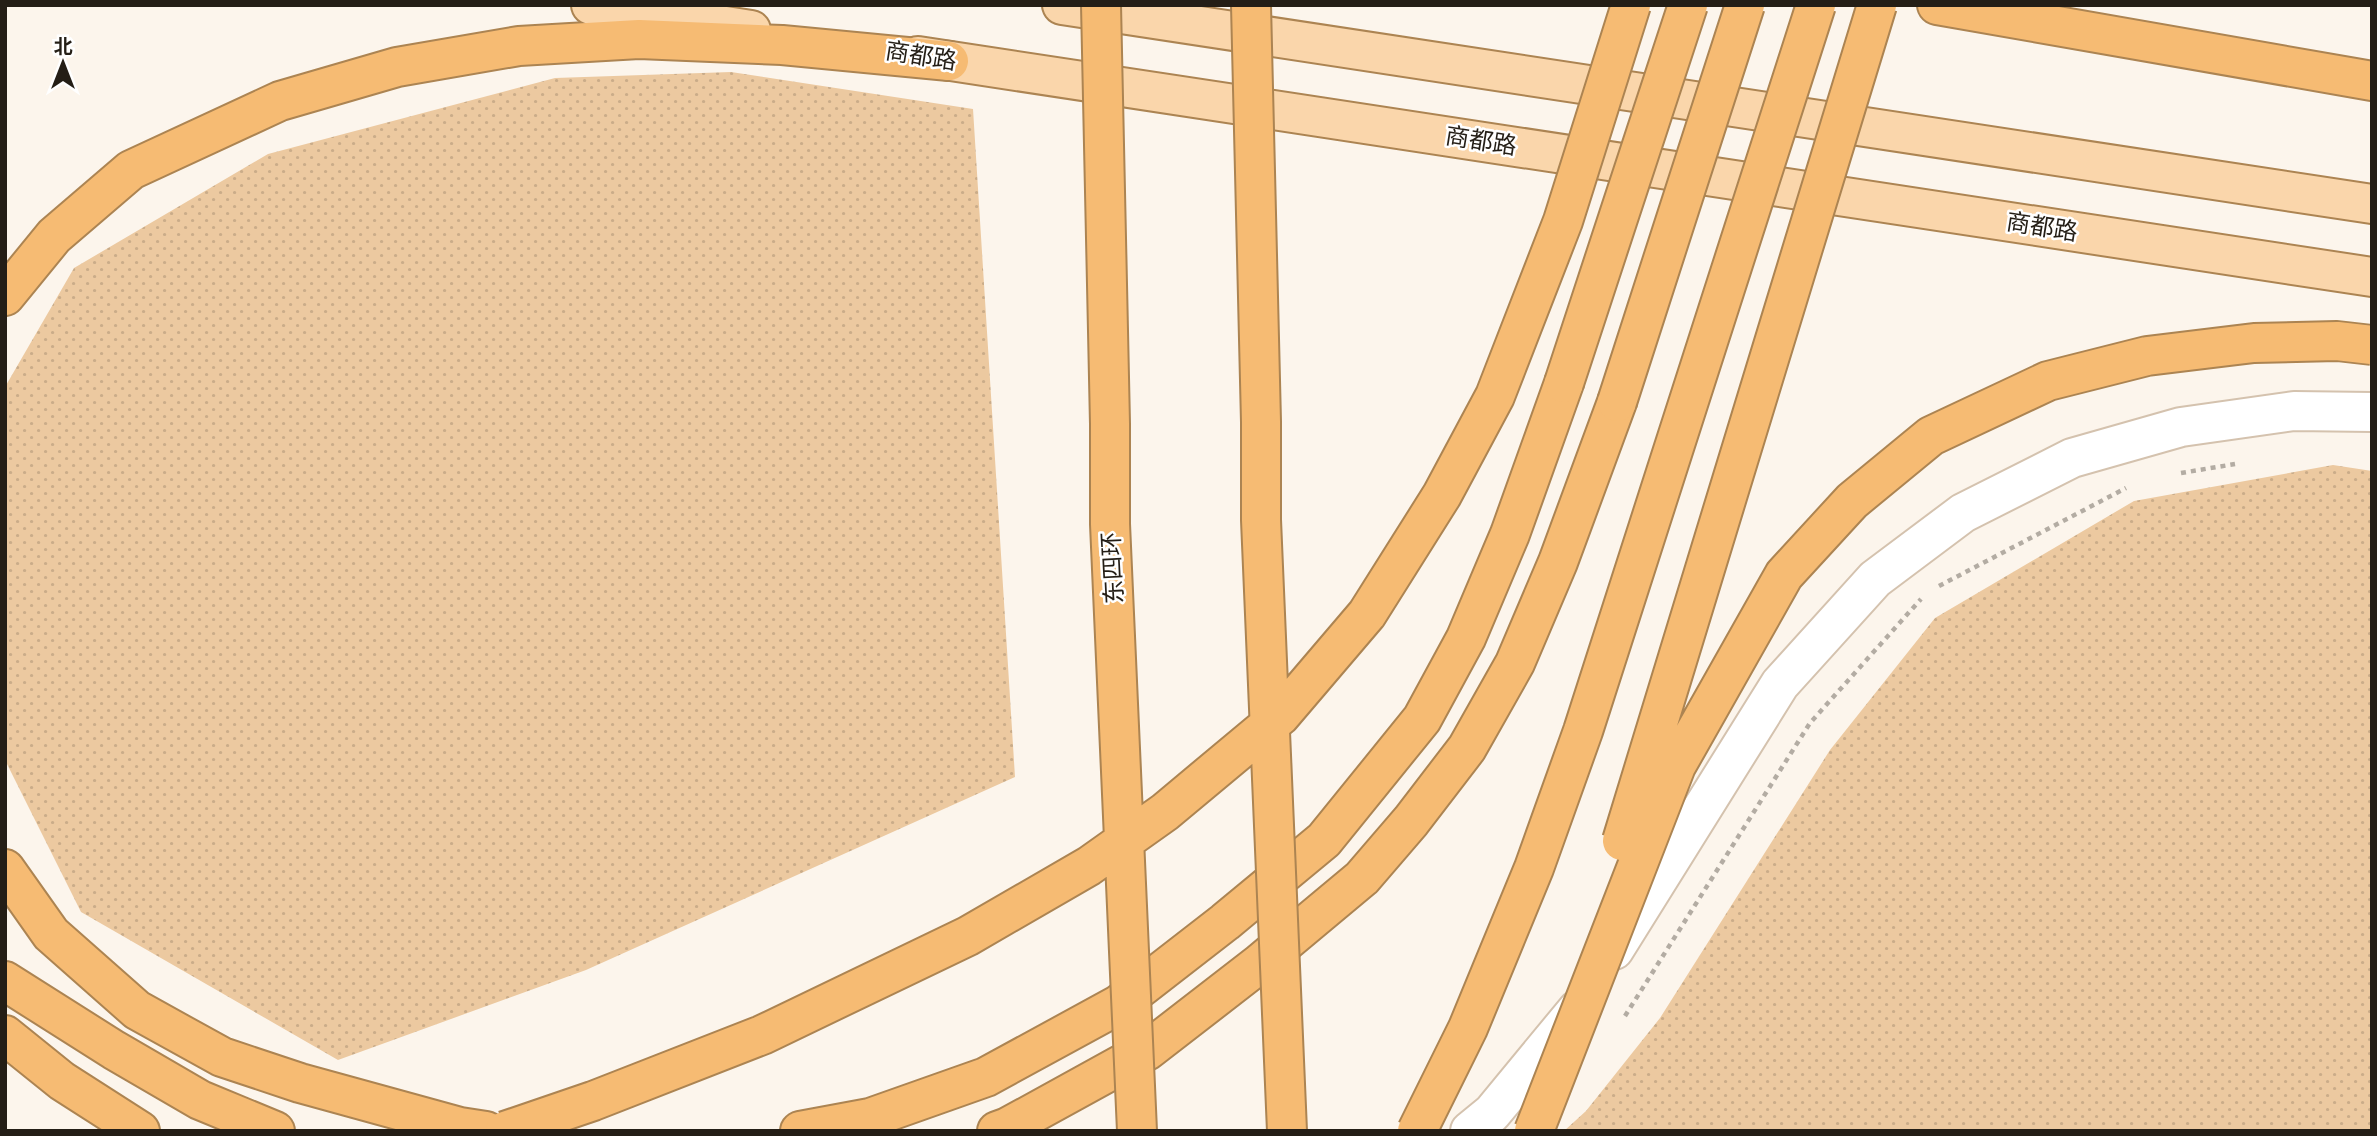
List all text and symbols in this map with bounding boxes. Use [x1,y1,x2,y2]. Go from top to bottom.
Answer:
north arrow [28,28,98,98]
text: 北 [53,35,73,58]
street label: 商都路 [883,36,959,75]
street label: 商都路 [1443,121,1519,160]
street label: 商都路 [2004,207,2080,246]
street label: 东四环 [1096,531,1129,605]

